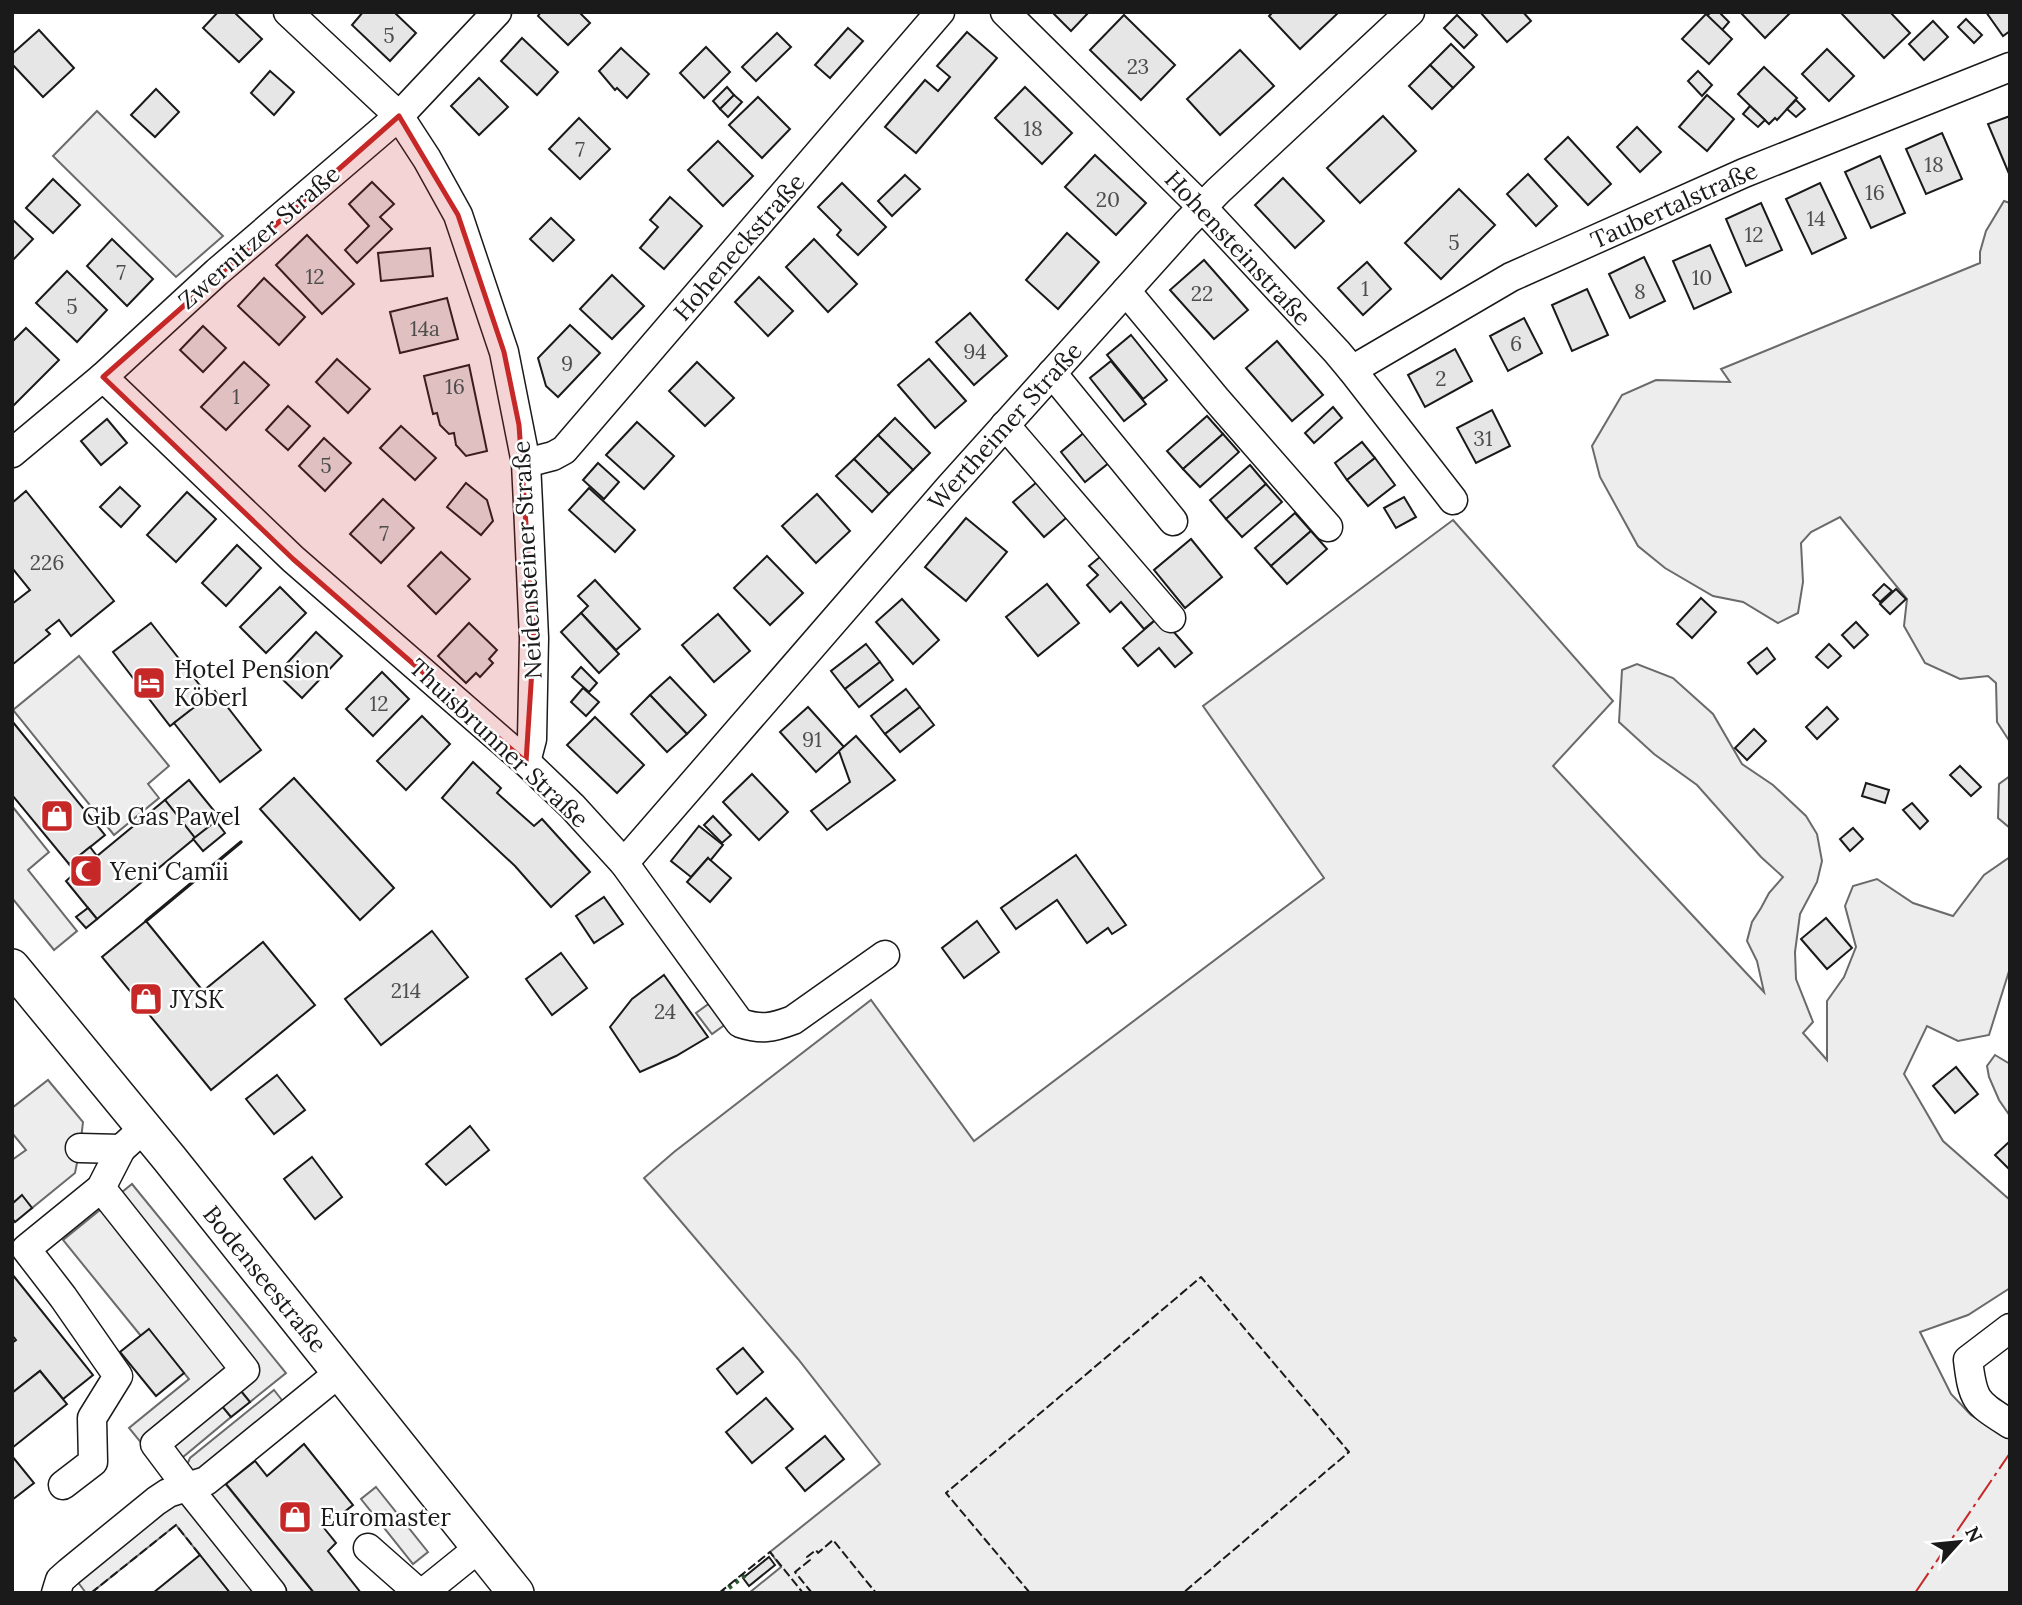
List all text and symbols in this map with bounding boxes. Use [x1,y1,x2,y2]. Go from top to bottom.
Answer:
house number: 5 [383,22,395,49]
house number: 23 [1127,53,1149,80]
house number: 18 [1023,115,1043,142]
house number: 7 [575,136,585,163]
house number: 18 [1924,151,1944,178]
street label: Taubertalstraße [1586,154,1762,256]
street label: Zwernitzer Straße [172,158,346,316]
street label: Hohensteinstraße [1158,164,1318,332]
street label: Hoheneckstraße [667,167,811,327]
house number: 16 [1865,179,1885,206]
house number: 20 [1096,186,1120,213]
house number: 14 [1806,205,1826,232]
house number: 12 [1745,221,1763,248]
house number: 5 [1448,229,1460,256]
house number: 7 [116,259,126,286]
house number: 12 [306,263,324,290]
house number: 10 [1692,264,1712,291]
house number: 1 [1361,275,1369,302]
house number: 8 [1634,278,1646,305]
house number: 22 [1191,280,1213,307]
house number: 5 [66,293,78,320]
house number: 14a [410,315,440,342]
house number: 6 [1510,330,1522,357]
street label: Wertheimer Straße [921,335,1089,517]
house number: 94 [963,338,987,365]
house number: 9 [561,350,573,377]
house number: 2 [1435,365,1447,392]
house number: 16 [445,373,465,400]
house number: 1 [232,383,240,410]
house number: 31 [1473,425,1493,452]
street label: Neidensteiner Straße [505,440,549,680]
house number: 5 [320,452,332,479]
house number: 7 [379,520,389,547]
house number: 226 [30,549,64,576]
street label: Thuisbrunner Straße [403,652,595,834]
place label: Hotel Pension Köberl [174,654,330,713]
hotel icon: Hotel Pension Köberl [130,664,168,702]
house number: 12 [370,690,388,717]
house number: 91 [802,726,822,753]
shop icon: Gib Gas Pawel [38,797,76,835]
place label: Gib Gas Pawel [82,801,240,832]
mosque icon: Yeni Camii [67,852,105,890]
place label: Yeni Camii [109,856,229,887]
house number: 214 [391,977,421,1004]
shop icon: JYSK [127,980,165,1018]
place label: JYSK [169,984,225,1015]
house number: 24 [654,998,676,1025]
street label: Bodenseestraße [196,1199,334,1359]
shop icon: Euromaster [276,1498,314,1536]
place label: Euromaster [320,1502,452,1533]
north arrow [1924,1507,1994,1577]
text: N [1960,1522,1988,1547]

